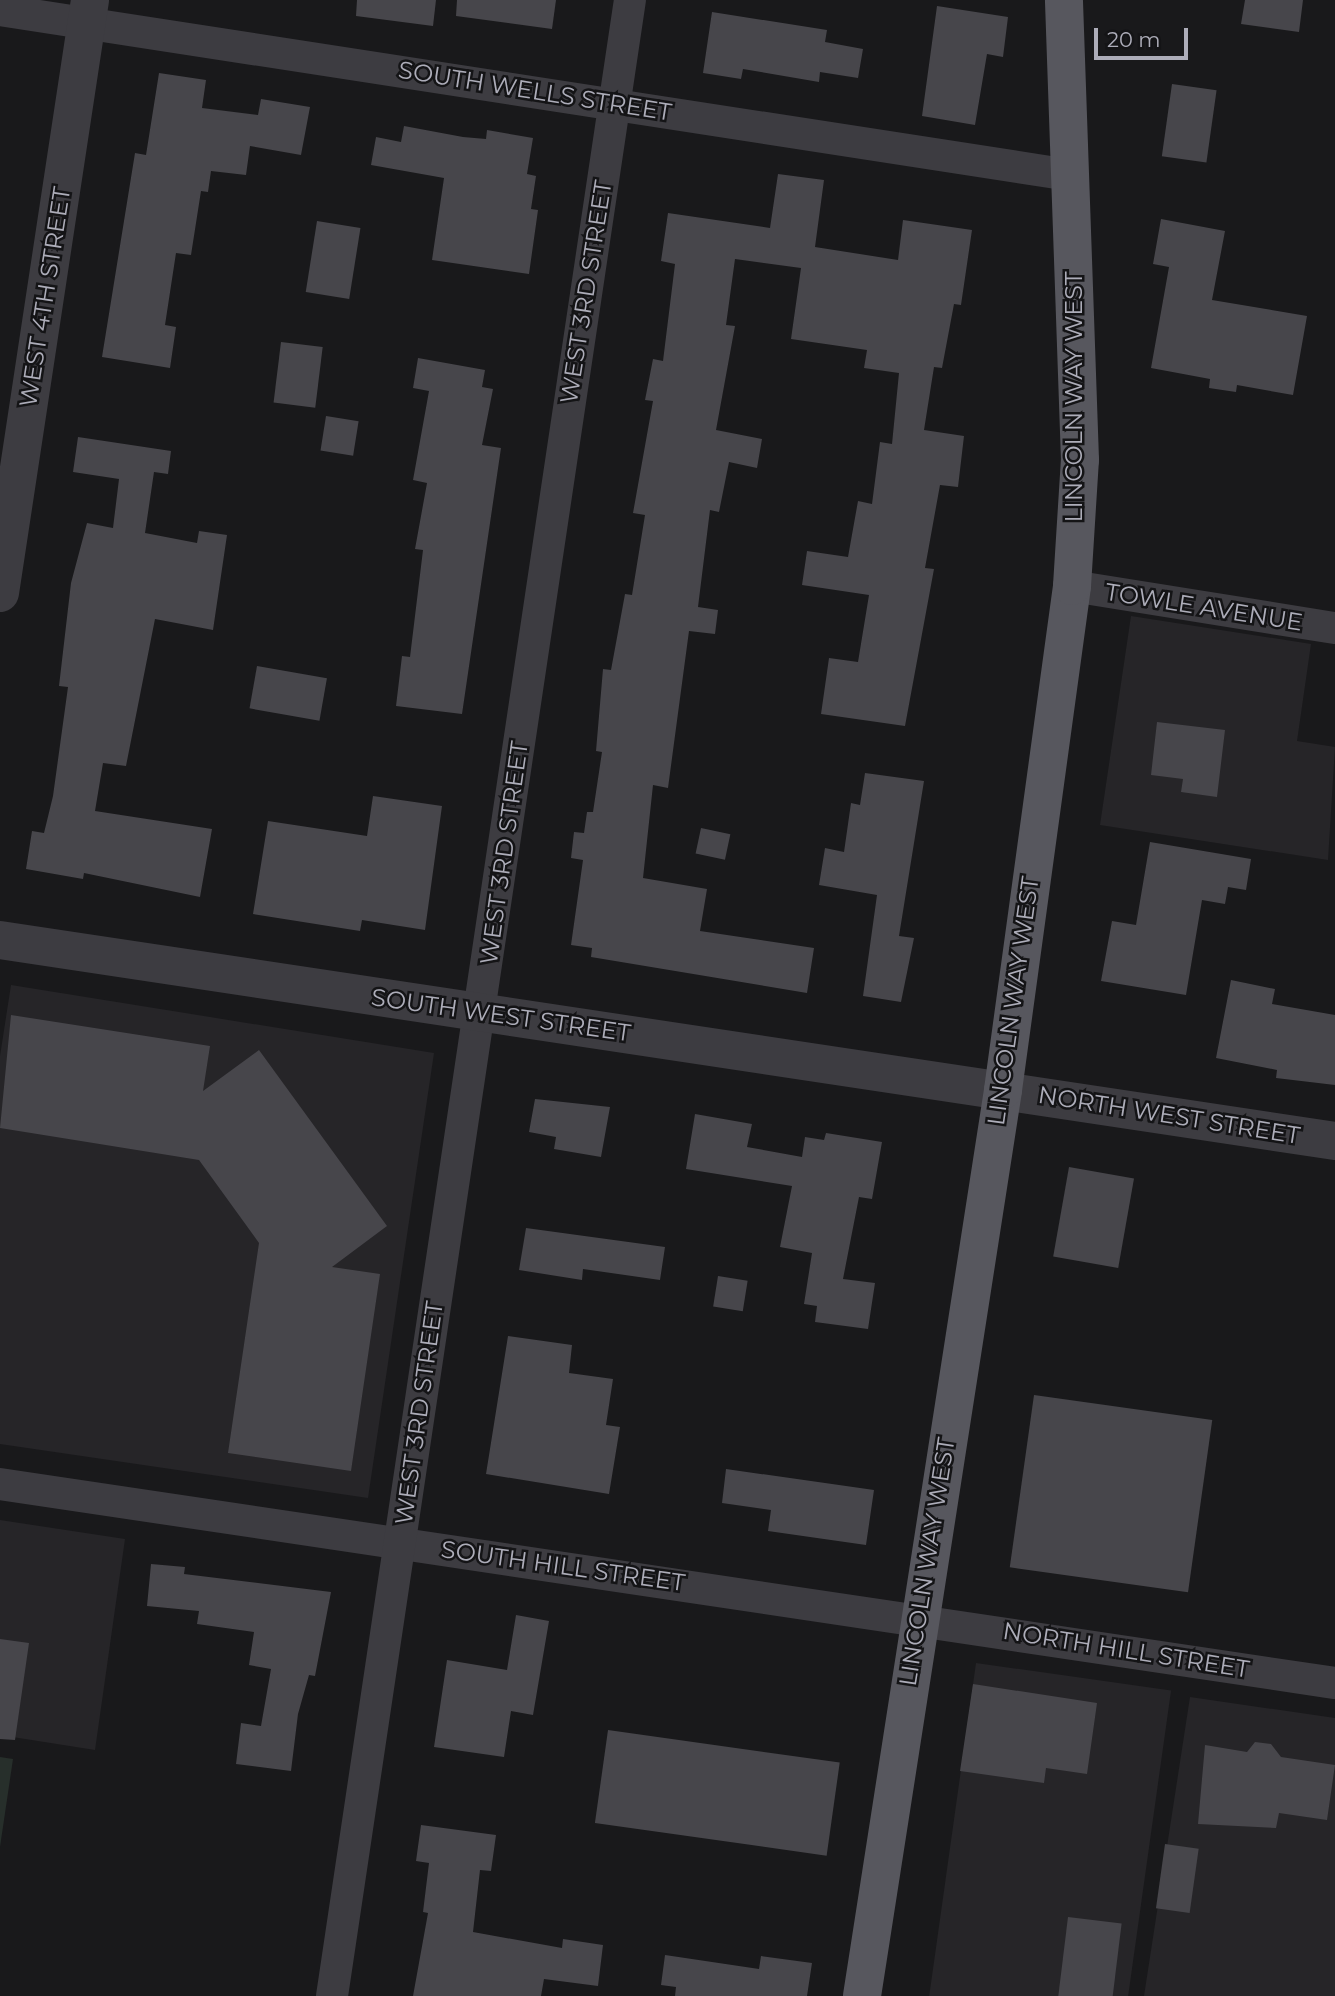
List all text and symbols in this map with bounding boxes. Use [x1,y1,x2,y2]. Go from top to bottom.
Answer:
scale bar [1097,14,1192,58]
text: 20 m [1107,27,1161,52]
street label: SOUTH WELLS STREET [396,55,674,127]
street label: WEST 3RD STREET [554,178,618,406]
street label: WEST 4TH STREET [13,185,77,409]
street label: LINCOLN WAY WEST [1060,271,1088,523]
street label: TOWLE AVENUE [1103,577,1305,637]
street label: WEST 3RD STREET [474,739,534,967]
street label: LINCOLN WAY WEST [981,875,1045,1127]
street label: SOUTH WEST STREET [369,983,633,1047]
street label: NORTH WEST STREET [1036,1080,1302,1150]
street label: WEST 3RD STREET [389,1299,449,1527]
street label: LINCOLN WAY WEST [893,1436,961,1688]
street label: SOUTH HILL STREET [439,1535,687,1597]
street label: NORTH HILL STREET [1001,1616,1251,1684]

